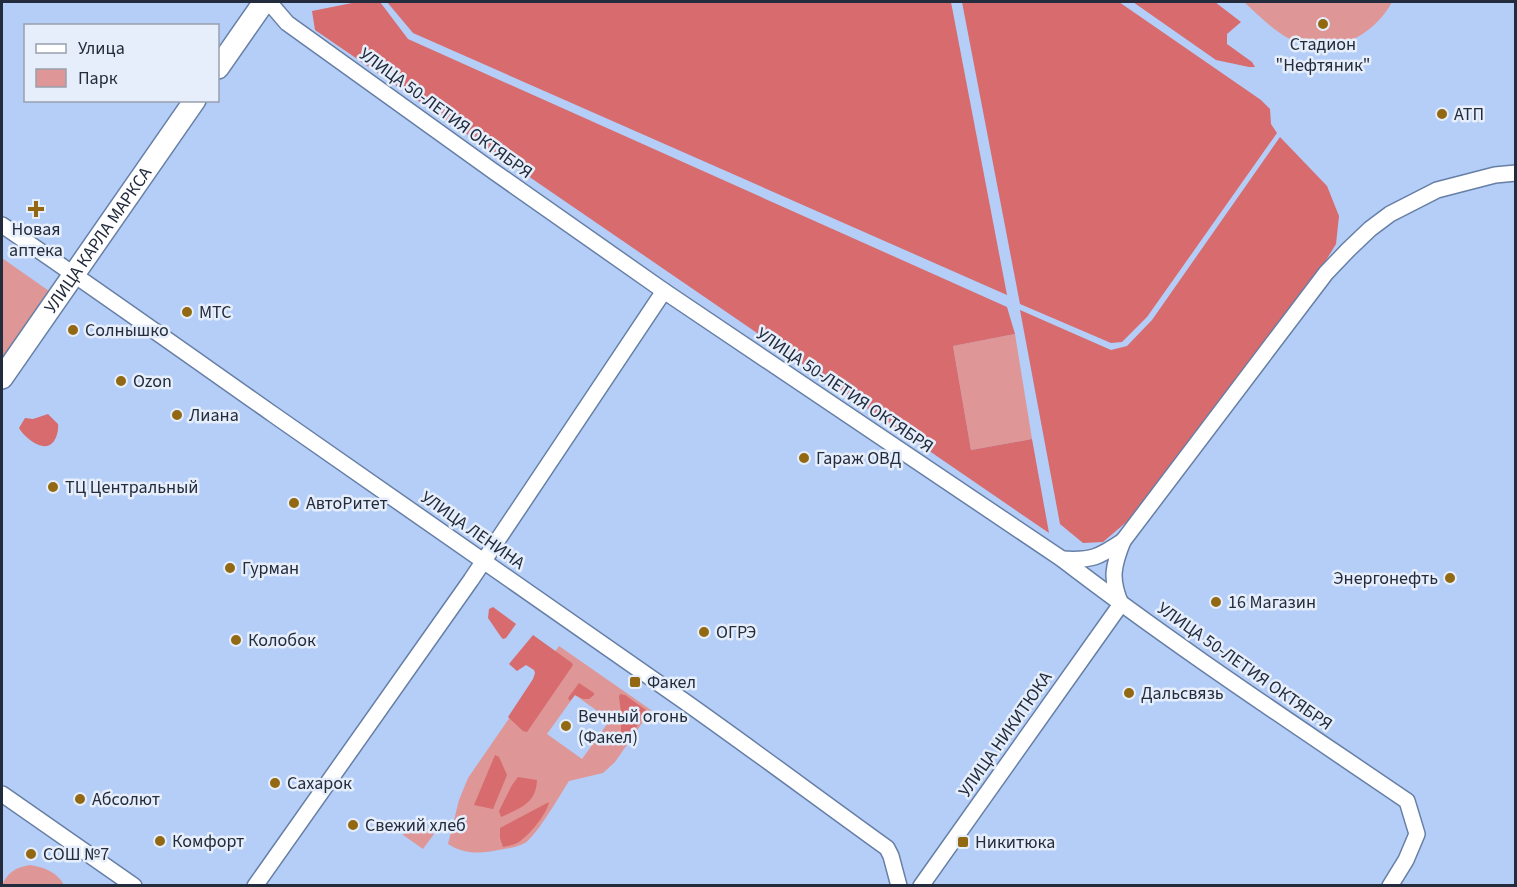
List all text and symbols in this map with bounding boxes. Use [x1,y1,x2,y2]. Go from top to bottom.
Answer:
marker: Стадион "Нефтяник" [1316,17,1330,31]
legend [24,24,219,102]
place label: Стадион "Нефтяник" [1276,32,1371,78]
text: Улица [78,36,125,61]
street label: УЛИЦА 50-ЛЕТИЯ ОКТЯБРЯ [354,42,538,185]
text: Парк [78,66,118,91]
place label: АТП [1454,102,1484,127]
marker: АТП [1435,107,1449,121]
street label: УЛИЦА КАРЛА МАРКСА [39,162,158,319]
marker: Новая аптека [29,202,43,216]
place label: Новая аптека [9,217,63,263]
place label: МТС [199,300,232,325]
marker: МТС [180,305,194,319]
place label: Солнышко [85,318,169,343]
street label: УЛИЦА 50-ЛЕТИЯ ОКТЯБРЯ [751,322,938,459]
marker: Солнышко [66,323,80,337]
place label: Ozon [133,369,172,394]
marker: Ozon [114,374,128,388]
place label: Лиана [189,403,239,428]
marker: Лиана [170,408,184,422]
place label: Гараж ОВД [816,446,902,471]
marker: Гараж ОВД [797,451,811,465]
place label: ТЦ Центральный [65,475,198,500]
marker: ТЦ Центральный [46,480,60,494]
street label: УЛИЦА ЛЕНИНА [416,485,530,576]
place label: АвтоРитет [306,491,388,516]
marker: АвтоРитет [287,496,301,510]
place label: Гурман [242,556,299,581]
marker: Гурман [223,561,237,575]
place label: Энергонефть [1333,566,1438,591]
marker: Энергонефть [1443,571,1457,585]
place label: 16 Магазин [1228,590,1316,615]
marker: 16 Магазин [1209,595,1223,609]
street label: УЛИЦА 50-ЛЕТИЯ ОКТЯБРЯ [1152,596,1337,737]
place label: ОГРЭ [716,620,756,645]
marker: ОГРЭ [697,625,711,639]
place label: Колобок [248,628,316,653]
marker: Колобок [229,633,243,647]
street label: УЛИЦА НИКИТЮКА [953,666,1058,802]
place label: Факел [647,670,696,695]
marker: Факел [628,675,642,689]
place label: Дальсвязь [1141,681,1224,706]
marker: Дальсвязь [1122,686,1136,700]
place label: Вечный огонь (Факел) [578,704,688,750]
marker: Вечный огонь (Факел) [559,719,573,733]
place label: Сахарок [287,771,352,796]
marker: Сахарок [268,776,282,790]
place label: Абсолют [92,787,160,812]
marker: Абсолют [73,792,87,806]
place label: Свежий хлеб [365,813,466,838]
marker: Свежий хлеб [346,818,360,832]
place label: Комфорт [172,829,244,854]
place label: Никитюка [975,830,1055,855]
marker: Комфорт [153,834,167,848]
marker: Никитюка [956,835,970,849]
place label: СОШ №7 [43,842,109,867]
marker: СОШ №7 [24,847,38,861]

